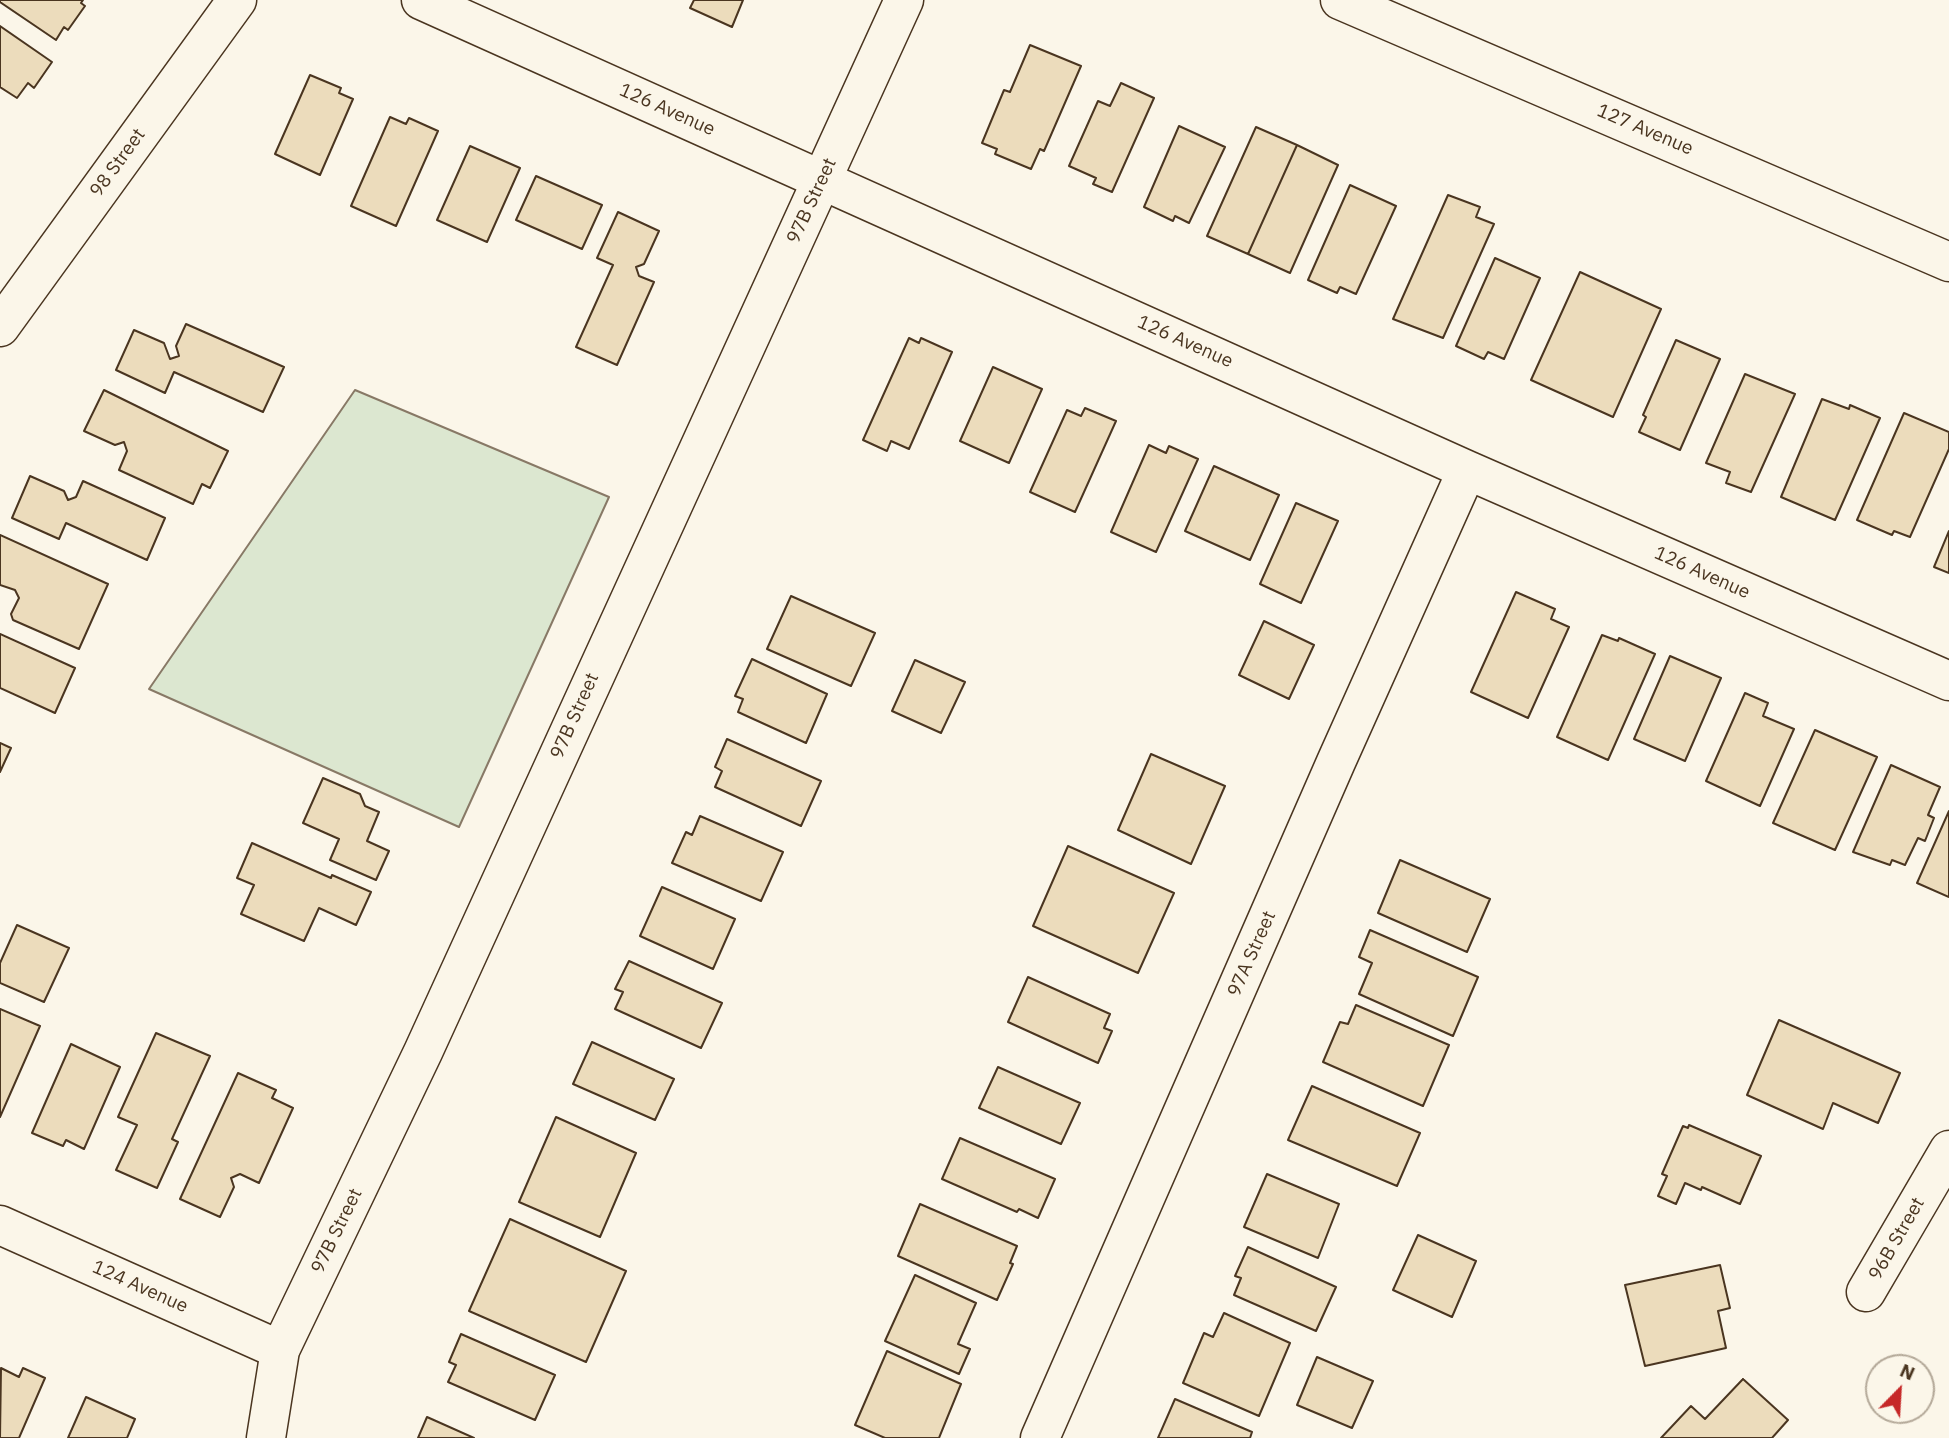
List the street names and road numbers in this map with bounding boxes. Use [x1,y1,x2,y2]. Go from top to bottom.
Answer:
street label: 126 Avenue [616,79,718,141]
street label: 127 Avenue [1594,100,1696,160]
street label: 98 Street [85,124,151,202]
street label: 97B Street [782,155,842,247]
street label: 126 Avenue [1134,311,1236,373]
street label: 126 Avenue [1651,542,1753,604]
street label: 97B Street [546,669,604,763]
street label: 97A Street [1223,908,1281,1000]
street label: 97B Street [307,1185,367,1277]
street label: 96B Street [1864,1194,1930,1284]
street label: 124 Avenue [89,1256,191,1318]

